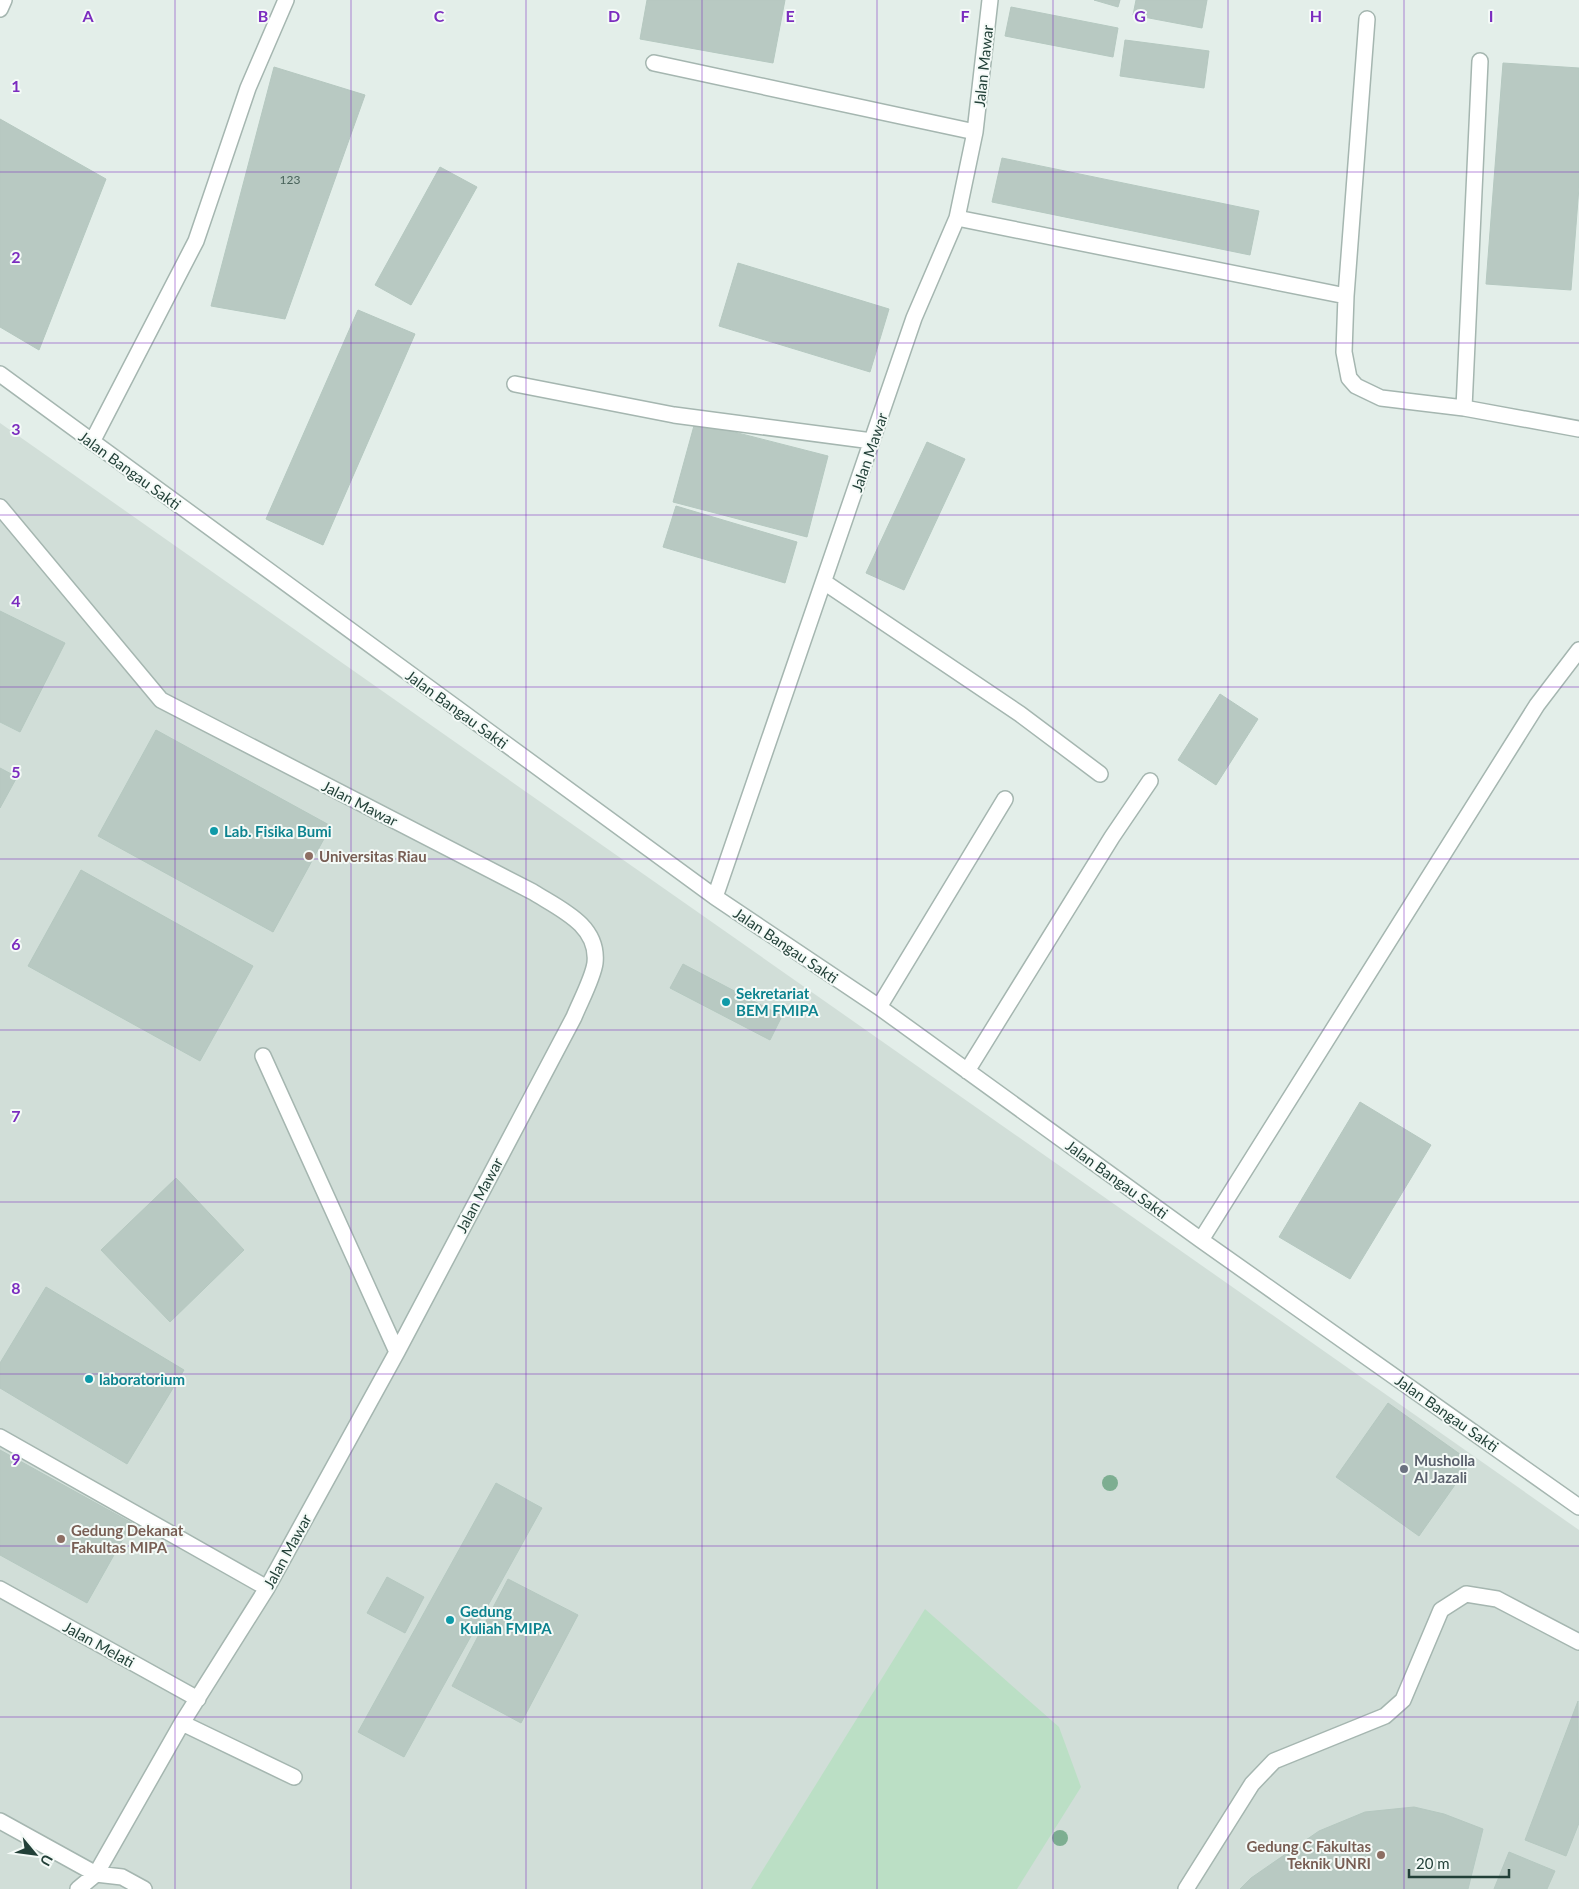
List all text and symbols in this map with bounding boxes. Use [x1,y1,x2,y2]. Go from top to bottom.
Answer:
text: A [81,6,94,25]
text: B [258,6,268,25]
text: C [434,6,445,25]
text: D [608,6,620,25]
text: E [785,6,795,25]
text: F [960,6,970,25]
text: G [1134,6,1146,25]
text: H [1310,6,1322,25]
text: I [1489,6,1493,25]
street label: Jalan Mawar [970,24,996,108]
text: 1 [11,76,21,95]
house number: 123 [280,172,300,187]
text: 2 [11,247,21,266]
street label: Jalan Mawar [847,410,891,494]
text: 3 [11,419,21,438]
street label: Jalan Bangau Sakti [75,427,185,513]
text: 4 [11,591,21,610]
street label: Jalan Bangau Sakti [402,666,512,752]
text: 5 [11,762,21,781]
street label: Jalan Mawar [319,776,401,830]
place label: Lab. Fisika Bumi [224,822,332,840]
marker: Lab. Fisika Bumi [208,825,220,837]
place label: Universitas Riau [319,847,427,865]
marker: Universitas Riau [303,850,315,862]
street label: Jalan Bangau Sakti [730,903,842,987]
text: 6 [11,934,21,953]
place label: Sekretariat BEM FMIPA [736,984,819,1019]
marker: Sekretariat BEM FMIPA [720,996,732,1008]
text: 7 [11,1106,21,1125]
street label: Jalan Bangau Sakti [1062,1136,1172,1222]
street label: Jalan Mawar [452,1154,507,1236]
text: 8 [11,1278,21,1297]
place label: laboratorium [99,1370,185,1388]
street label: Jalan Bangau Sakti [1392,1371,1502,1455]
marker: laboratorium [83,1373,95,1385]
text: 9 [11,1449,21,1468]
place label: Musholla Al Jazali [1413,1451,1475,1486]
marker: Musholla Al Jazali [1398,1463,1410,1475]
street label: Jalan Mawar [259,1510,315,1591]
place label: Gedung Dekanat Fakultas MIPA [71,1521,184,1556]
marker: Gedung Dekanat Fakultas MIPA [55,1533,67,1545]
place label: Gedung Kuliah FMIPA [460,1602,552,1637]
marker: Gedung Kuliah FMIPA [444,1614,456,1626]
street label: Jalan Melati [60,1617,138,1671]
north arrow [10,1829,60,1879]
place label: Gedung C Fakultas Teknik UNRI [1247,1837,1371,1872]
scale bar [1409,1846,1509,1878]
marker: Gedung C Fakultas Teknik UNRI [1375,1849,1387,1861]
text: U [37,1852,57,1869]
text: 20 m [1416,1854,1450,1872]

